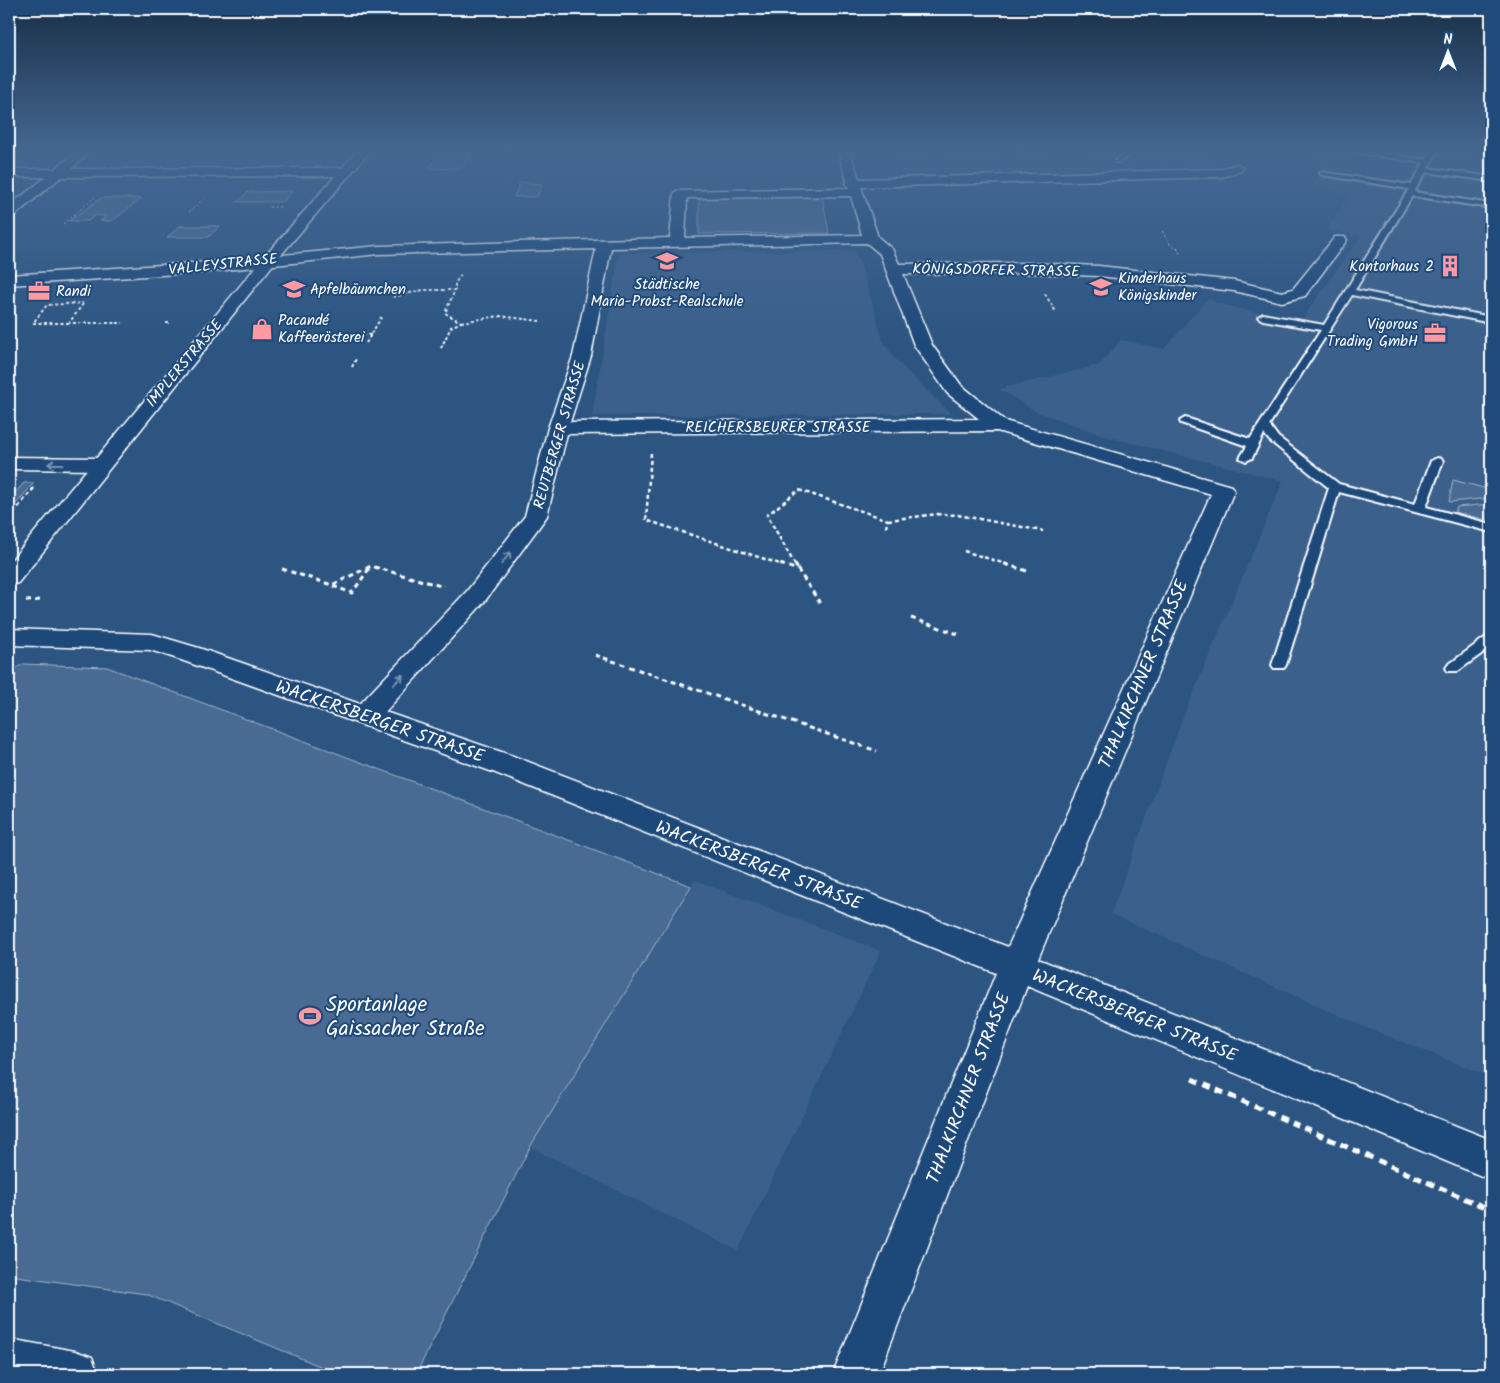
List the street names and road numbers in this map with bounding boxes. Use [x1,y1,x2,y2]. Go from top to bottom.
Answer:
street label: VALLEYSTRASSE [167,247,280,283]
street label: KÖNIGSDORFER STRASSE [912,258,1081,284]
street label: IMPLERSTRASSE [141,313,230,413]
street label: REUTBERGER STRASSE [527,357,593,512]
street label: REICHERSBEURER STRASSE [686,416,872,440]
street label: THALKIRCHNER STRASSE [1091,575,1198,774]
street label: WACKERSBERGER STRASSE [271,673,488,772]
street label: WACKERSBERGER STRASSE [651,814,866,919]
street label: WACKERSBERGER STRASSE [1027,962,1242,1071]
street label: THALKIRCHNER STRASSE [920,988,1019,1188]

